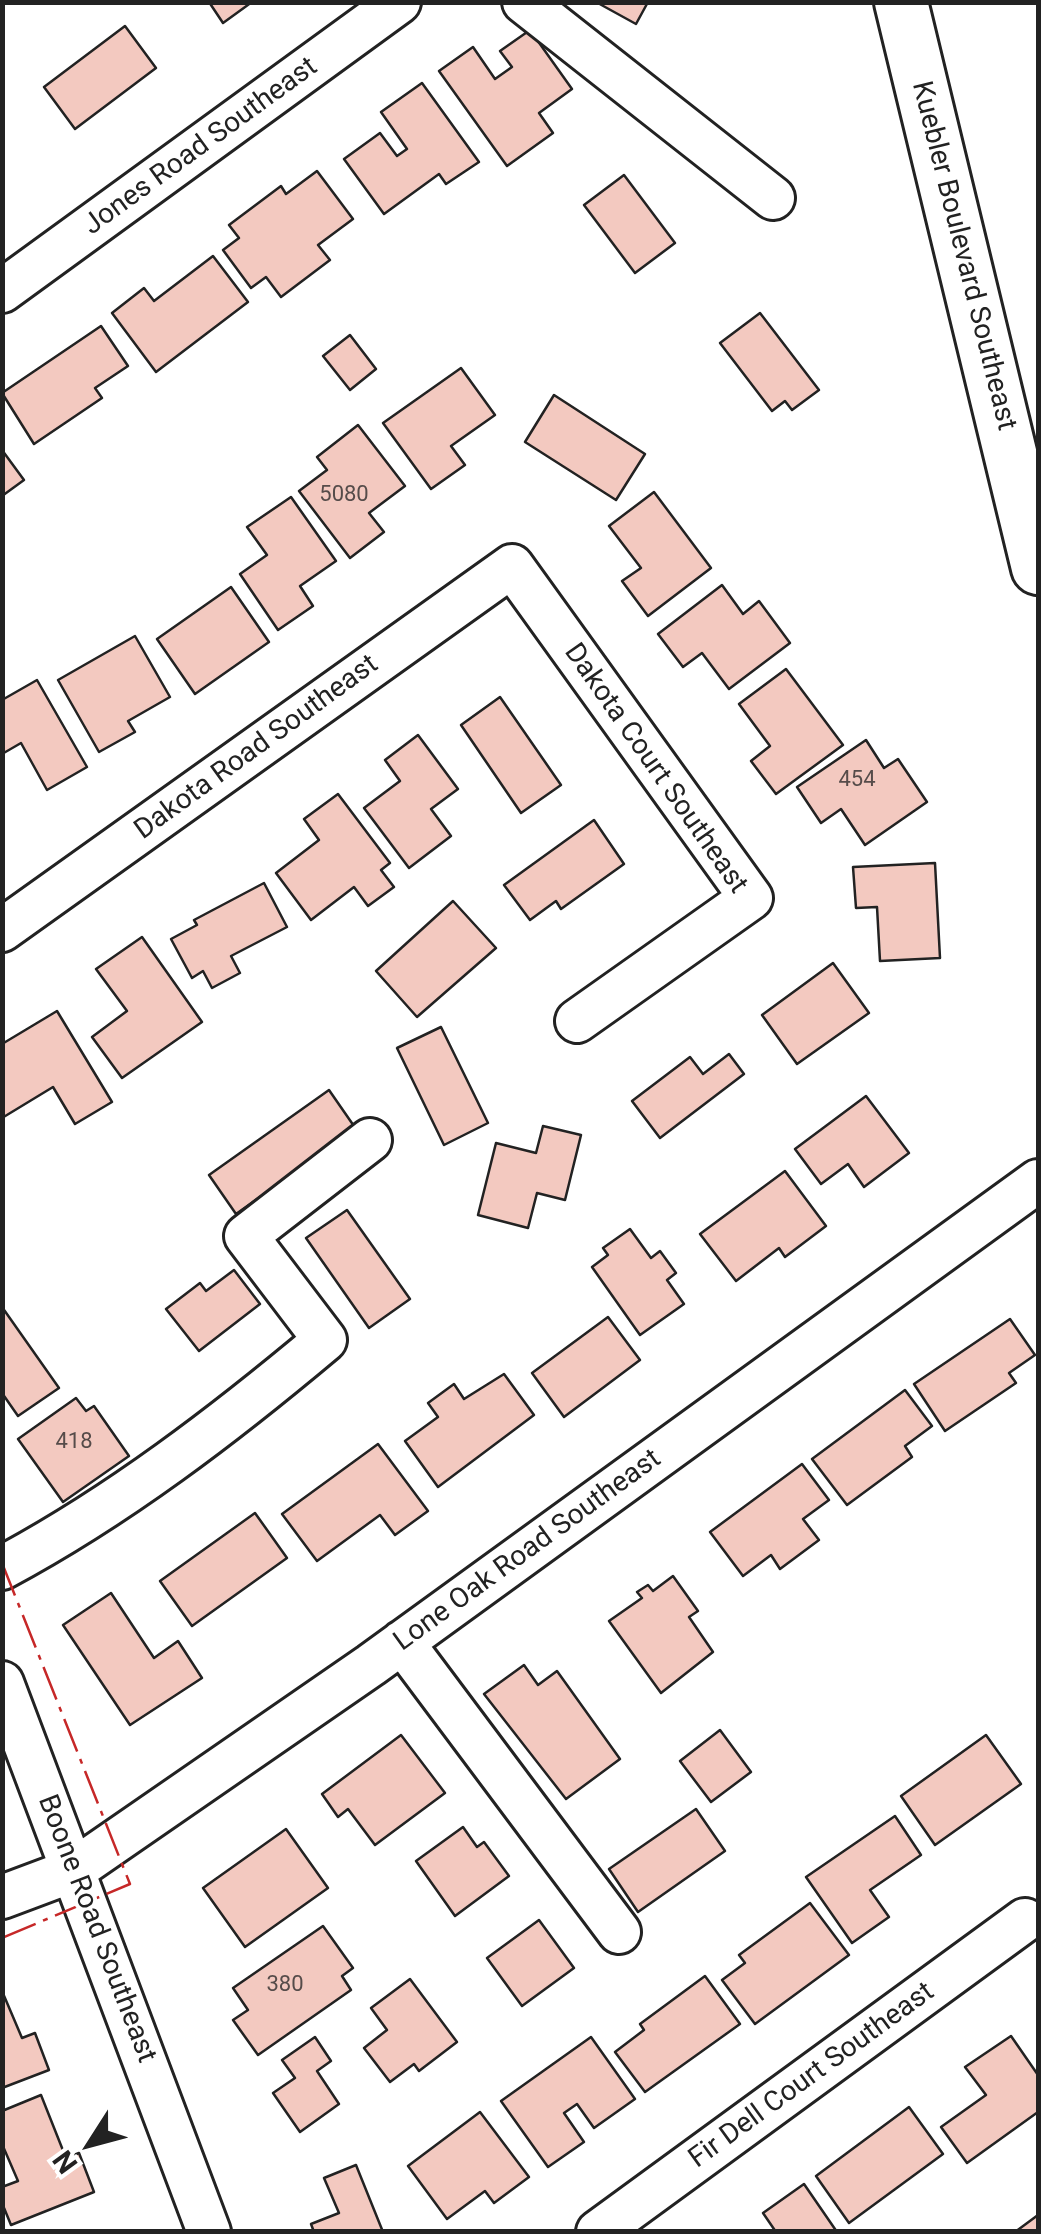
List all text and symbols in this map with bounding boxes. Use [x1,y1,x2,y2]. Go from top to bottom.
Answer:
street label: Jones Road Southeast [78,51,324,243]
street label: Kuebler Boulevard Southeast [903,78,1023,434]
house number: 5080 [319,482,369,508]
street label: Dakota Court Southeast [556,638,754,900]
street label: Dakota Road Southeast [129,648,385,848]
house number: 454 [838,767,876,793]
house number: 418 [55,1429,93,1455]
street label: Lone Oak Road Southeast [388,1443,668,1659]
street label: Boone Road Southeast [29,1790,163,2068]
house number: 380 [266,1972,304,1998]
street label: Fir Dell Court Southeast [683,1976,941,2176]
north arrow [40,2094,140,2194]
text: N [46,2144,84,2180]

